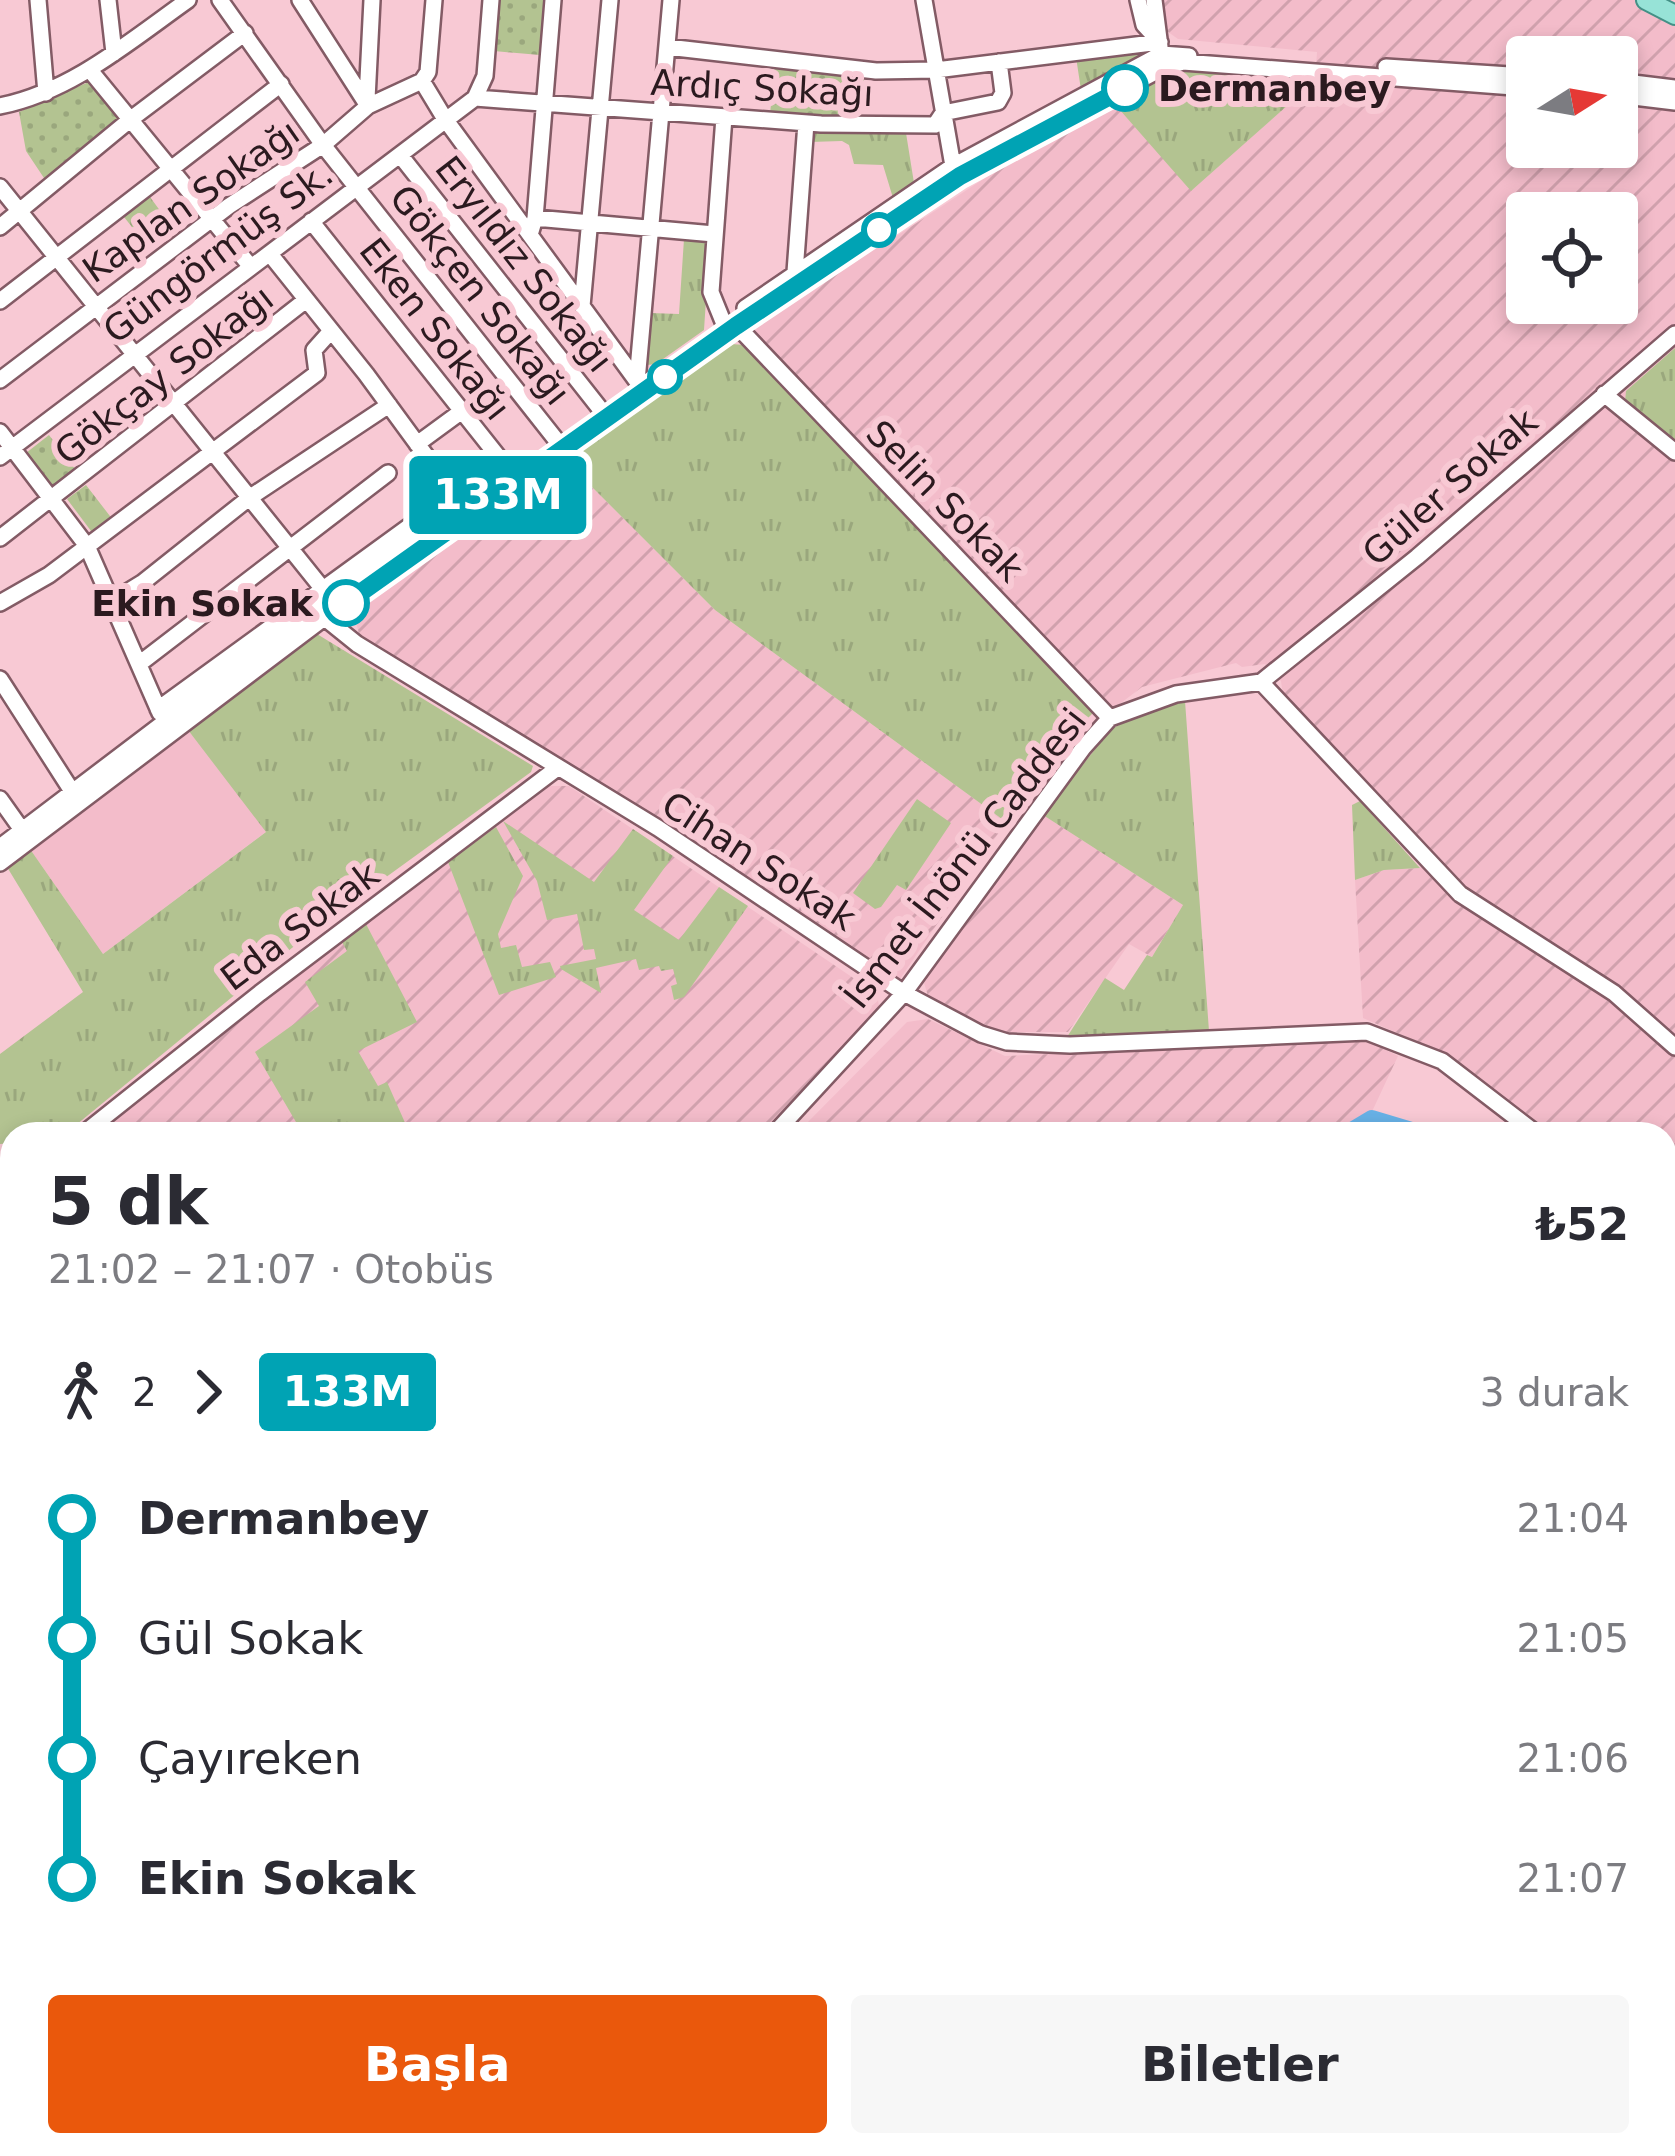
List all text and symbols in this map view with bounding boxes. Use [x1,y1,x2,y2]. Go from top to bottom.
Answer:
north arrow [1506,36,1638,168]
map controls [1506,36,1638,324]
street label: Ardıç Sokağı [650,62,874,114]
marker: Dermanbey [1103,66,1147,110]
place label: Dermanbey [1158,68,1391,109]
street label: Kaplan Sokağı [75,111,307,291]
street label: Eryıldız Sokağı [427,148,621,380]
street label: Güngörmüş Sk. [96,153,340,351]
street label: Gökçen Sokağı [382,177,578,413]
button: locate [1506,192,1638,324]
unlabelled marker [863,214,895,246]
street label: Eken Sokağı [352,230,518,428]
street label: Gökçay Sokağı [47,277,281,473]
unlabelled marker [649,361,681,393]
street label: Güler Sokak [1355,400,1545,574]
street label: Selin Sokak [858,412,1032,590]
line badge: 133M [414,456,582,534]
text: 133M [433,470,563,519]
marker: Ekin Sokak [324,581,368,625]
place label: Ekin Sokak [91,583,314,624]
street label: İsmet İnönü Caddesi [835,700,1095,1016]
street label: Cihan Sokak [655,783,863,939]
street label: Eda Sokak [213,853,387,999]
text: 5 dk [48,1163,208,1240]
text: ₺52 [1535,1198,1629,1251]
text: 21:02 – 21:07 · Otobüs [48,1247,494,1292]
icon: walk [48,1359,114,1425]
icon: forward [175,1359,241,1425]
text: 133M [283,1367,412,1416]
text: 2 [132,1370,157,1415]
text: 3 durak [1480,1370,1629,1415]
text: Dermanbey [138,1492,429,1545]
text: 21:04 [1517,1496,1629,1541]
text: Gül Sokak [138,1612,363,1665]
text: 21:05 [1517,1616,1629,1661]
text: Çayıreken [138,1732,362,1785]
text: 21:06 [1517,1736,1629,1781]
text: Ekin Sokak [138,1852,415,1905]
text: 21:07 [1517,1856,1629,1901]
button: Başla [48,1995,827,2133]
button: Biletler [851,1995,1629,2133]

